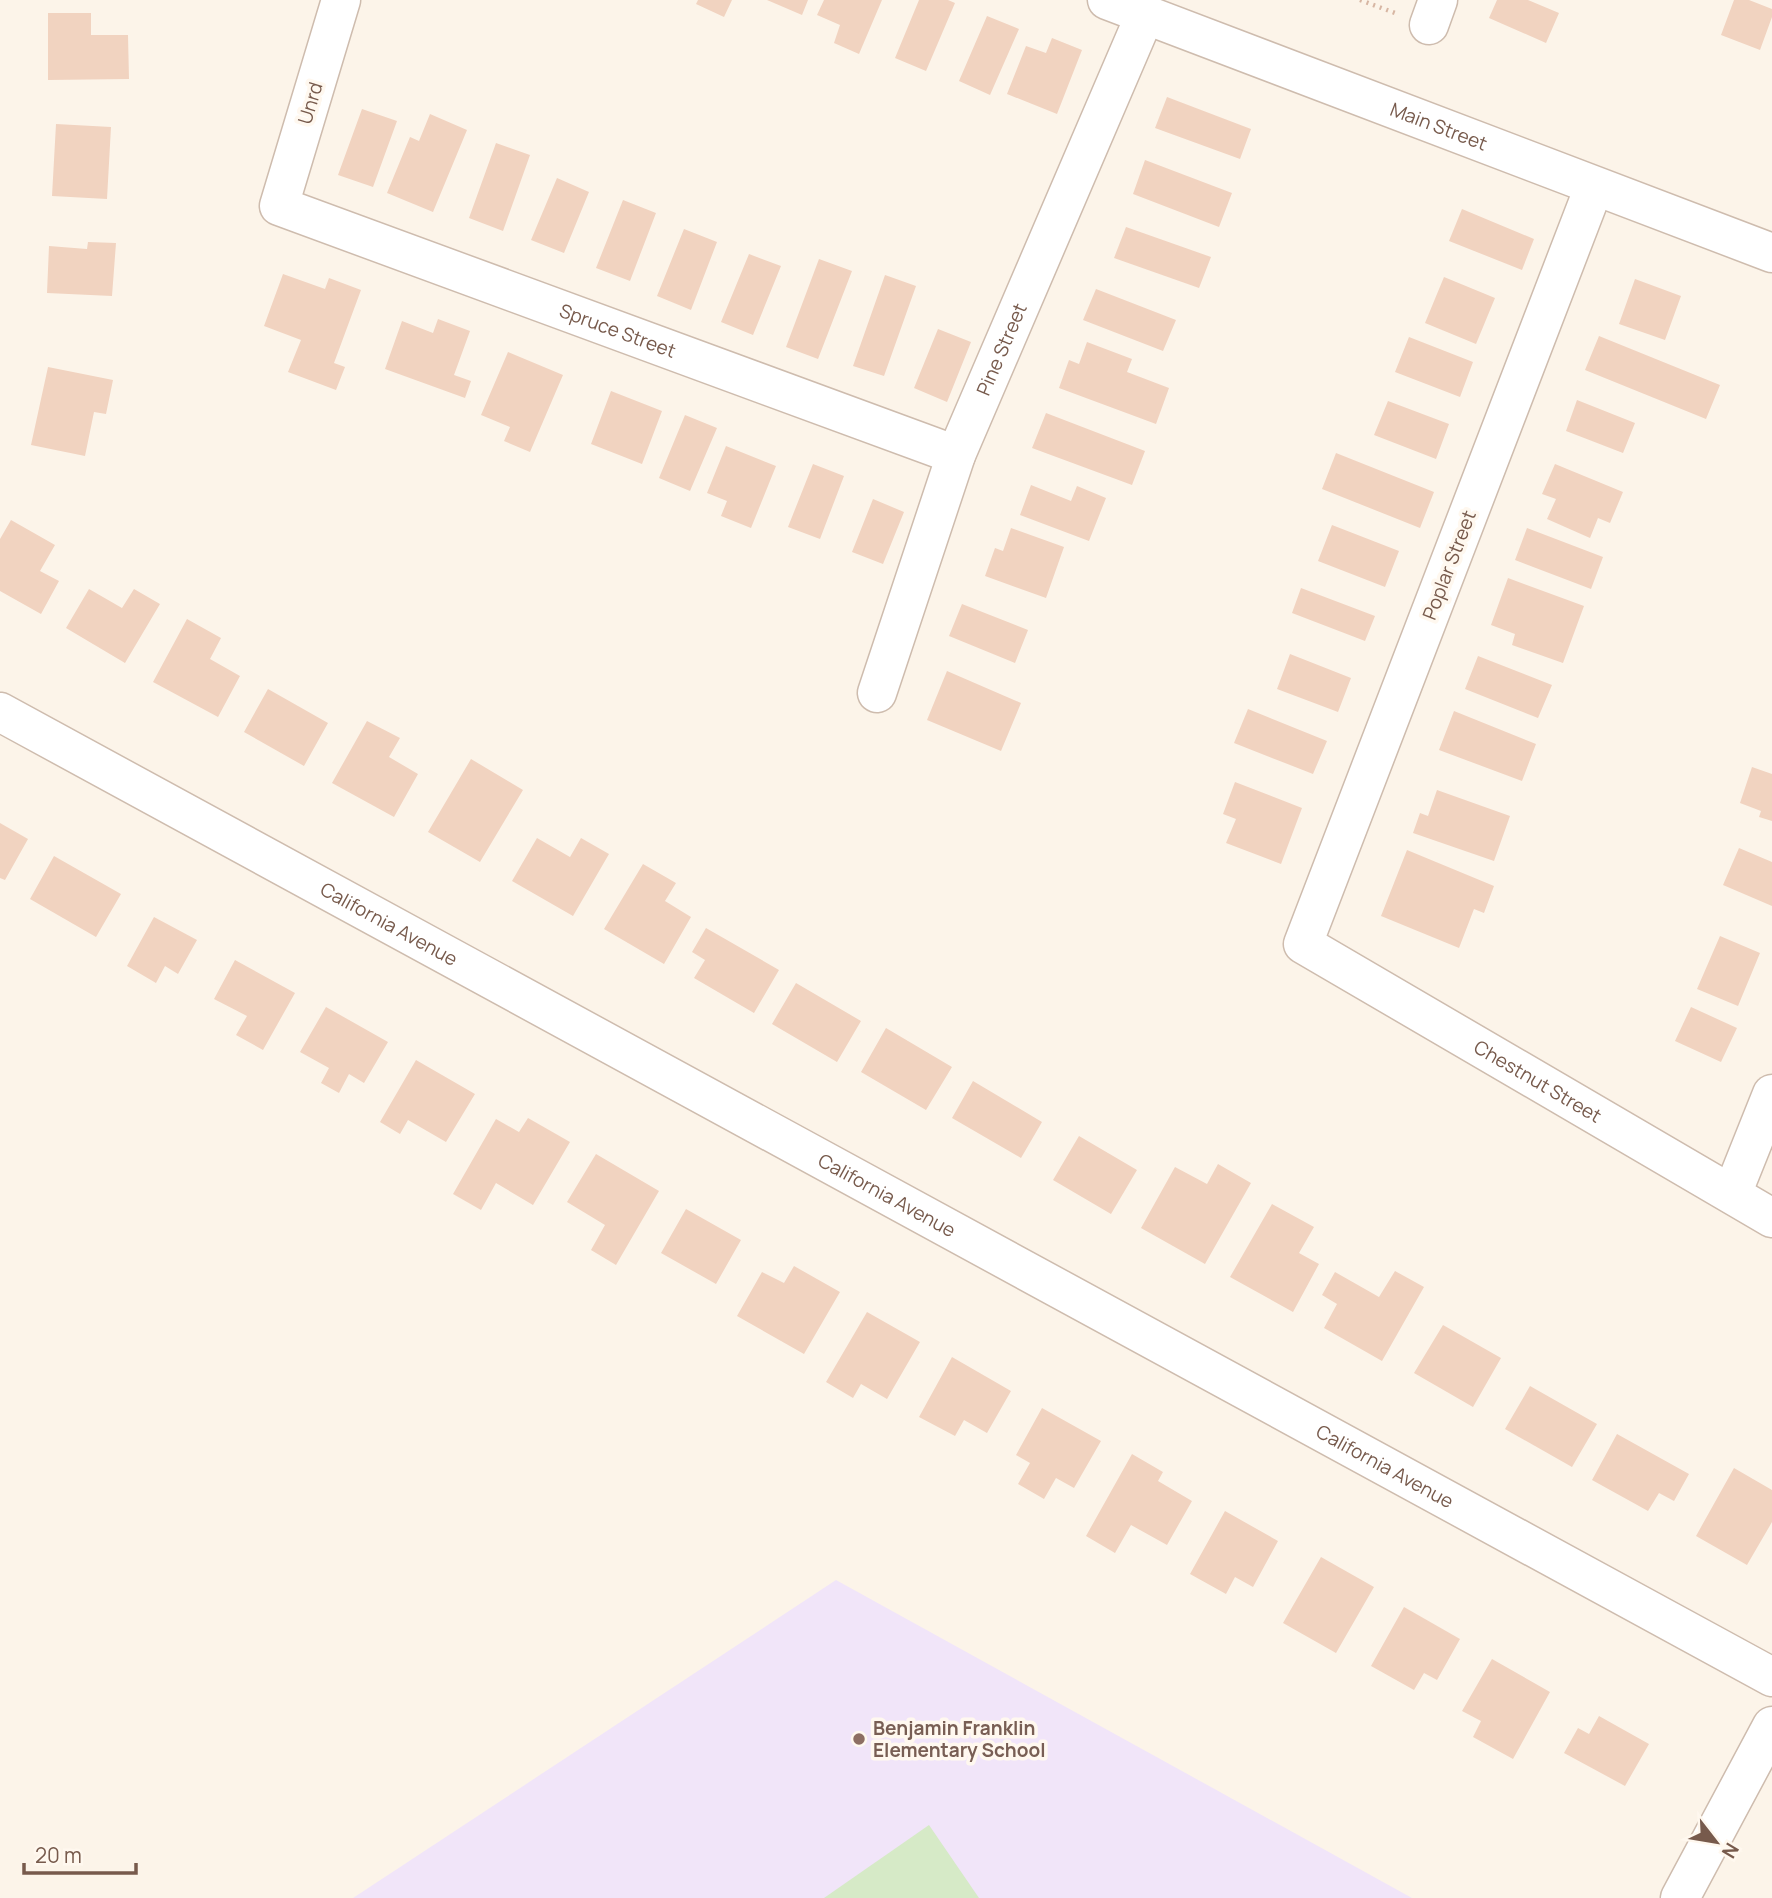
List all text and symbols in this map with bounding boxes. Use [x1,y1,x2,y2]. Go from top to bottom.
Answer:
street label: Unrd [291,79,329,127]
street label: Main Street [1387,96,1491,157]
street label: Spruce Street [556,297,679,364]
street label: Pine Street [970,299,1033,399]
street label: Poplar Street [1416,506,1482,624]
street label: California Avenue [316,876,462,972]
street label: Chestnut Street [1469,1034,1606,1129]
street label: California Avenue [814,1147,960,1243]
street label: California Avenue [1312,1418,1458,1514]
place label: Benjamin Franklin Elementary School [873,1715,1046,1763]
marker: Benjamin Franklin Elementary School [851,1731,867,1747]
north arrow [1681,1807,1751,1877]
scale bar [24,1832,136,1876]
text: N [1716,1838,1745,1863]
text: 20 m [35,1841,82,1869]

